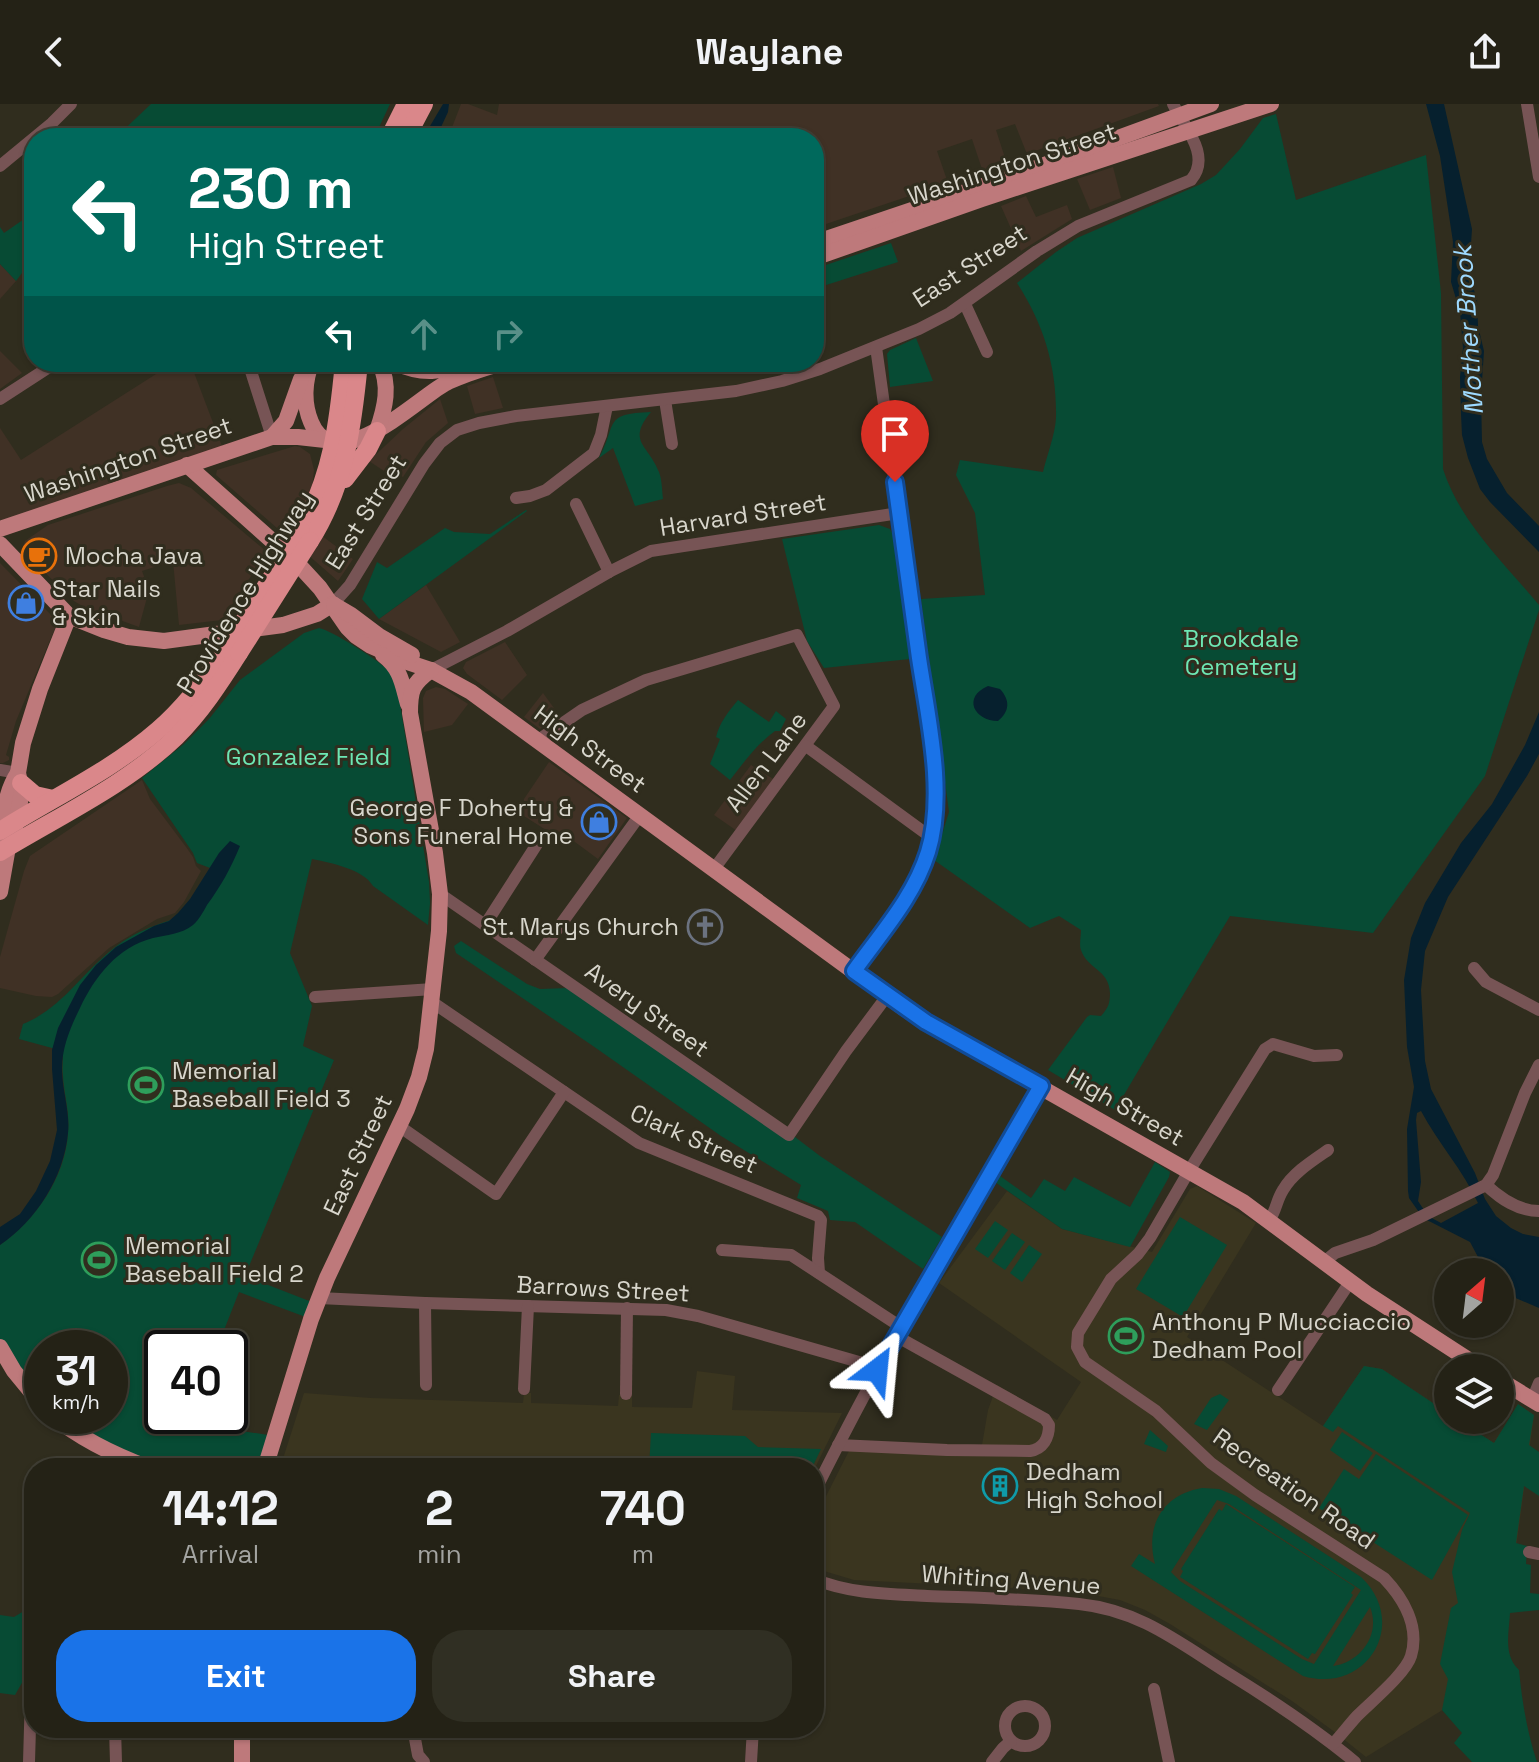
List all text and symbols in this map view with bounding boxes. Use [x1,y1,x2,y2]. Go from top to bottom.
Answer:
text: Waylane [696,29,843,75]
icon: back [32,30,76,74]
icon: share [1463,30,1507,74]
street label: Washington Street [904,115,1120,212]
text: 230 m [188,153,354,224]
icon: left [56,160,160,264]
street label: East Street [907,217,1033,314]
text: High Street [188,223,385,269]
water label: Mother Brook [1445,241,1491,416]
icon: left [318,312,362,356]
icon: ahead [402,312,446,356]
icon: right [486,312,530,356]
pin [861,400,929,482]
street label: Washington Street [20,409,236,510]
icon: arrive [873,412,917,456]
street label: East Street [318,448,413,575]
street label: Providence Highway [169,484,320,699]
street label: Harvard Street [657,486,829,543]
cafe icon: Mocha Java [20,537,58,575]
place label: Mocha Java [65,540,203,571]
place label: Star Nails & Skin [52,573,161,632]
shop icon: Star Nails & Skin [7,584,45,622]
park label: Brookdale Cemetery [1183,623,1299,682]
street label: High Street [528,697,652,800]
street label: Allen Lane [718,705,813,818]
park label: Gonzalez Field [226,741,390,772]
place label: George F Doherty & Sons Funeral Home [349,792,573,851]
shop icon: George F Doherty & Sons Funeral Home [580,803,618,841]
church icon: St. Marys Church [686,908,724,946]
place label: St. Marys Church [482,911,679,942]
street label: Avery Street [579,955,715,1064]
place label: Memorial Baseball Field 3 [172,1055,351,1114]
street label: High Street [1061,1060,1190,1153]
sports icon: Memorial Baseball Field 3 [127,1066,165,1104]
street label: East Street [316,1089,399,1220]
street label: Clark Street [626,1097,763,1180]
place label: Memorial Baseball Field 2 [125,1230,304,1289]
sports icon: Memorial Baseball Field 2 [80,1241,118,1279]
north arrow [1434,1258,1514,1338]
map controls [1434,1258,1514,1434]
street label: Barrows Street [516,1268,690,1309]
place label: Anthony P Mucciaccio Dedham Pool [1152,1306,1411,1365]
sports icon: Anthony P Mucciaccio Dedham Pool [1107,1317,1145,1355]
position arrow [835,1328,919,1412]
speed limit sign: 40 [144,1330,248,1434]
text: 31 [55,1346,97,1397]
button: layers [1434,1354,1514,1434]
text: km/h [52,1389,100,1415]
street label: Recreation Road [1207,1421,1381,1556]
place label: Dedham High School [1026,1456,1163,1515]
building icon: Dedham High School [981,1467,1019,1505]
text: 14:12 [162,1478,279,1539]
text: 2 [425,1478,454,1539]
text: 740 [600,1478,686,1539]
text: Arrival [182,1537,259,1571]
text: min [417,1537,462,1571]
text: m [632,1537,654,1571]
street label: Whiting Avenue [921,1558,1102,1601]
button: Exit [56,1630,416,1722]
button: Share [432,1630,792,1722]

